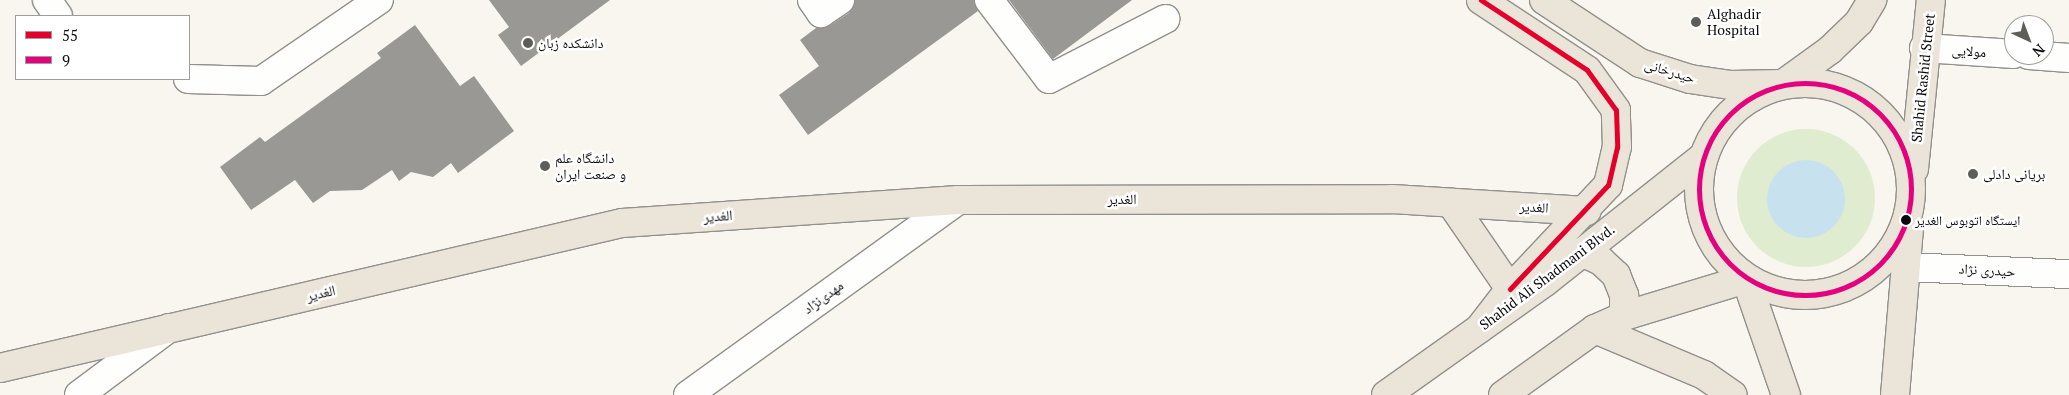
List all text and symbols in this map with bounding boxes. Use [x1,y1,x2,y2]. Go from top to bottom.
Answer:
place label: Alghadir Hospital [1707,6,1761,38]
street label: Shahid Rashid Street [1908,13,1938,143]
legend [15,15,190,80]
marker: Alghadir Hospital [1689,15,1703,29]
north arrow [2004,15,2054,65]
text: 55 [62,25,78,45]
place label: دانشکده زبان [538,35,603,51]
marker: دانشکده زبان [522,37,534,49]
text: N [2029,40,2049,61]
street label: مولایی [1951,41,1987,61]
text: 9 [62,50,70,70]
street label: حیدرخانی [1643,55,1697,87]
place label: دانشگاه علم و صنعت ایران [555,150,626,182]
marker: دانشگاه علم و صنعت ایران [539,160,551,172]
place label: بریانی دادلی [1983,166,2045,182]
marker: بریانی دادلی [1967,168,1979,180]
street label: الغدیر [1107,191,1137,207]
street label: الغدیر [1519,198,1549,216]
street label: الغدیر [703,207,733,225]
place label: ایستگاه اتوبوس الغدیر [1915,212,2020,228]
marker: ایستگاه اتوبوس الغدیر [1901,215,1911,225]
street label: Shahid Ali Shadmani Blvd. [1476,221,1618,333]
street label: حیدری نژاد [1958,260,2016,280]
street label: مهدی‌نژاد [800,277,846,317]
street label: الغدیر [305,282,337,304]

